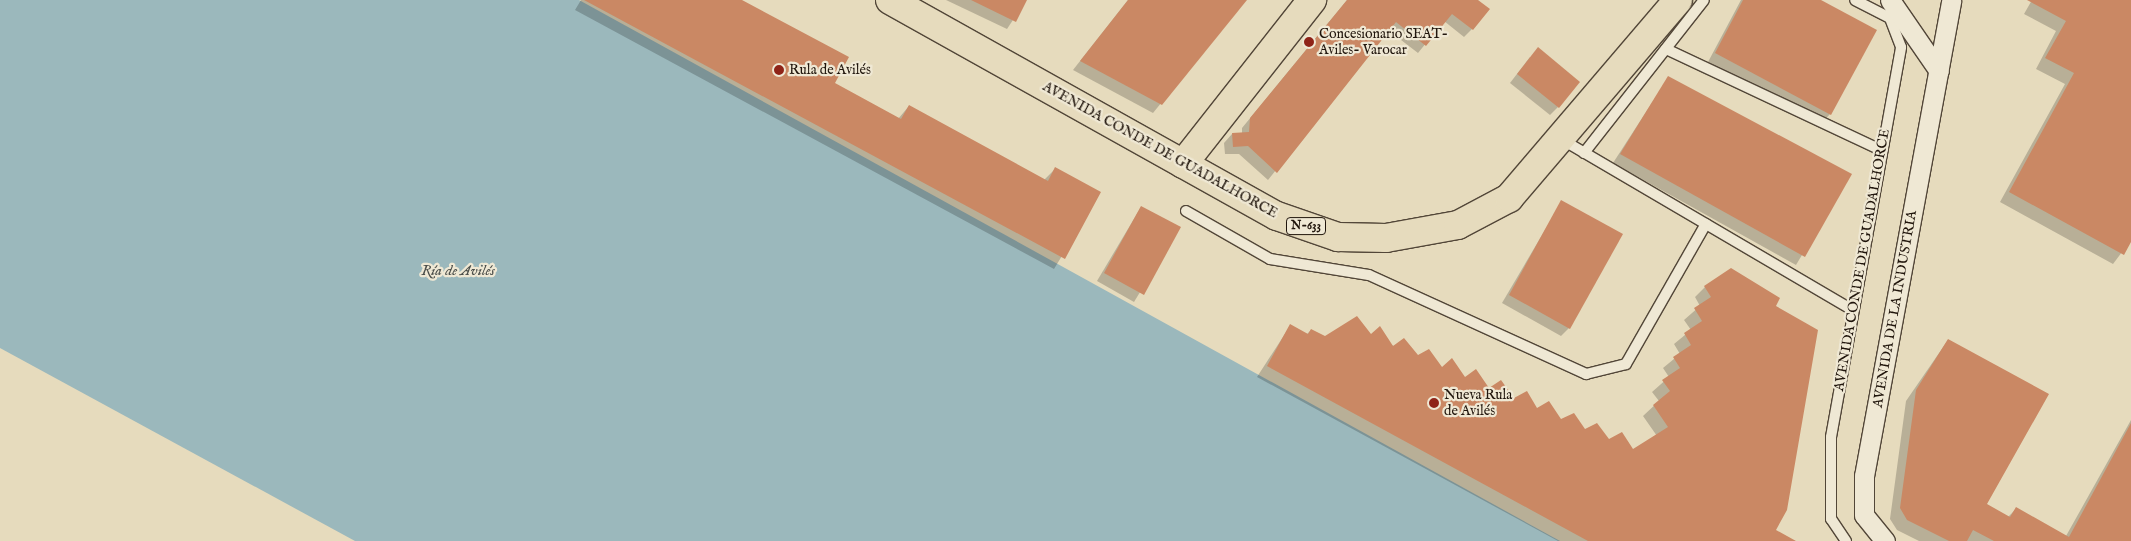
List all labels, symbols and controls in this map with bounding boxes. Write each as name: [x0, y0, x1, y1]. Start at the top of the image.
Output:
place label: Concesionario SEAT- Aviles- Varocar: [1319, 26, 1448, 58]
marker: Concesionario SEAT- Aviles- Varocar: [1303, 36, 1315, 48]
place label: Rula de Avilés: [789, 62, 871, 78]
marker: Rula de Avilés: [773, 64, 785, 76]
street label: AVENIDA CONDE DE GUADALHORCE: [1040, 78, 1280, 222]
street label: AVENIDA CONDE DE GUADALHORCE: [1831, 128, 1893, 392]
street label: AVENIDA DE LA INDUSTRIA: [1869, 209, 1921, 409]
road number: N-633: [1286, 217, 1326, 236]
water label: Ría de Avilés: [421, 262, 495, 280]
place label: Nueva Rula de Avilés: [1444, 387, 1512, 420]
marker: Nueva Rula de Avilés: [1428, 397, 1440, 409]

